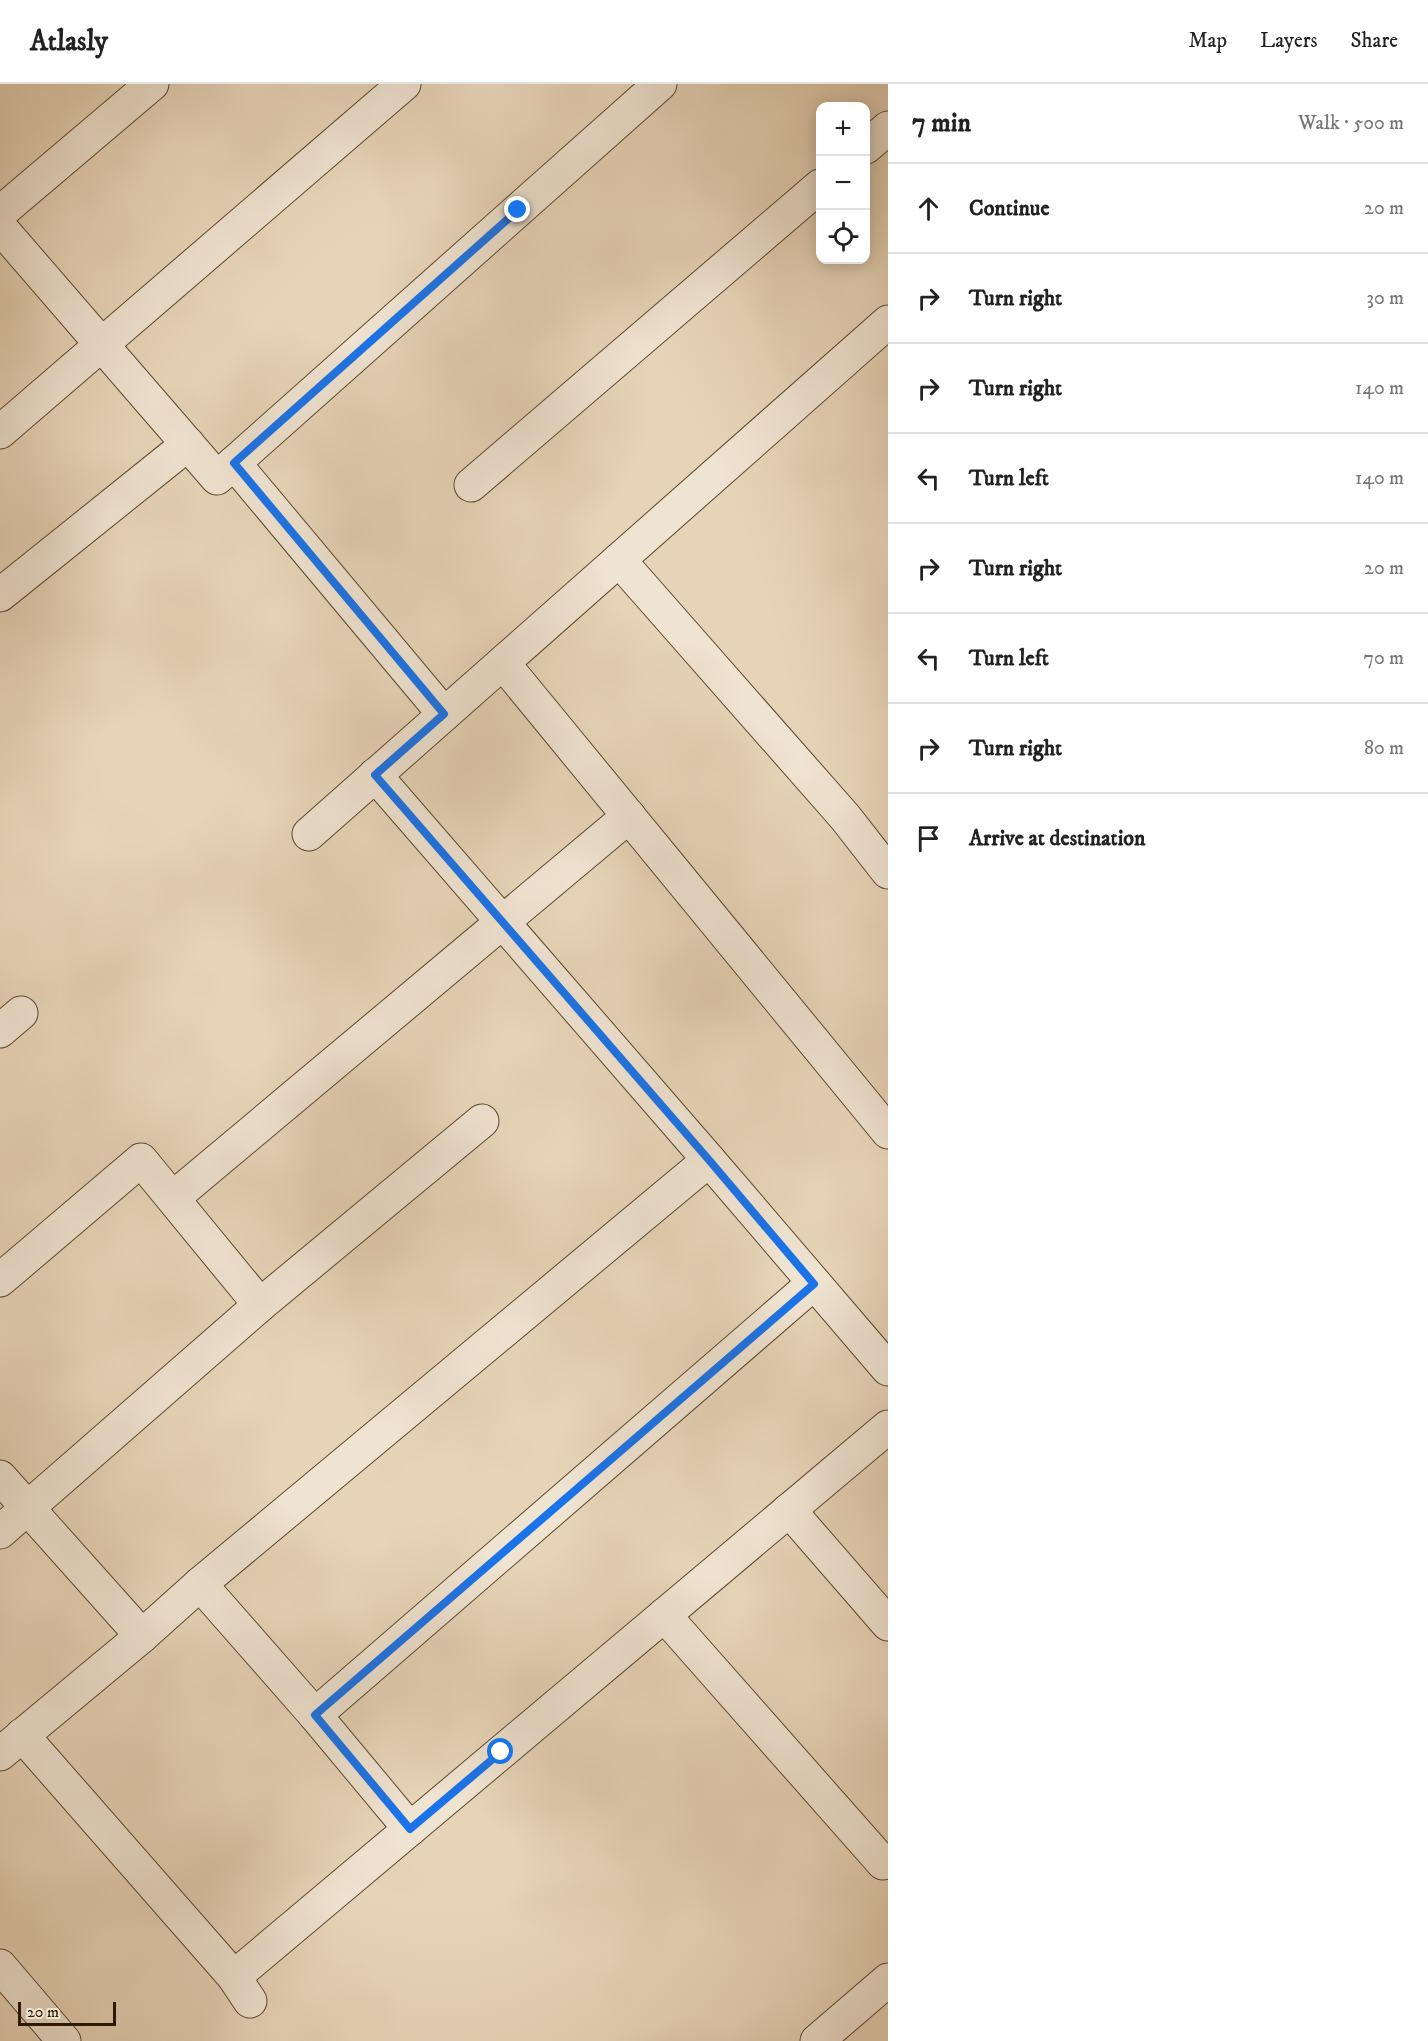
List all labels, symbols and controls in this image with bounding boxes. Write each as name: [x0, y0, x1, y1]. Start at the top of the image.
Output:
text: Atlasly: [30, 24, 108, 59]
text: Map: [1188, 28, 1227, 54]
text: Layers: [1260, 28, 1318, 54]
text: Share: [1351, 28, 1398, 54]
map controls: [816, 102, 870, 264]
button: +: [816, 102, 870, 156]
text: 7 min: [912, 107, 971, 140]
text: Walk · 500 m: [1298, 111, 1404, 136]
button: −: [816, 156, 870, 210]
icon: ahead: [912, 192, 945, 225]
text: Continue: [969, 195, 1050, 222]
route end: [504, 196, 530, 222]
text: 20 m: [1364, 196, 1404, 221]
button: locate: [816, 210, 870, 264]
icon: right: [912, 282, 945, 315]
text: Turn right: [969, 285, 1062, 312]
text: 30 m: [1366, 286, 1404, 311]
icon: right: [912, 372, 945, 405]
text: Turn right: [969, 375, 1062, 402]
text: 140 m: [1355, 376, 1404, 401]
icon: left: [912, 462, 945, 495]
text: Turn left: [969, 465, 1049, 492]
text: 140 m: [1355, 466, 1404, 491]
icon: right: [912, 552, 945, 585]
text: Turn right: [969, 555, 1062, 582]
text: 20 m: [1364, 556, 1404, 581]
icon: left: [912, 642, 945, 675]
text: Turn left: [969, 645, 1049, 672]
text: 70 m: [1363, 646, 1404, 671]
icon: right: [912, 732, 945, 765]
text: Turn right: [969, 735, 1062, 762]
text: 80 m: [1364, 736, 1404, 761]
icon: arrive: [912, 822, 945, 855]
text: Arrive at destination: [969, 825, 1146, 852]
route start: [487, 1738, 513, 1764]
scale bar: [18, 1999, 116, 2026]
text: 20 m: [27, 2002, 59, 2022]

